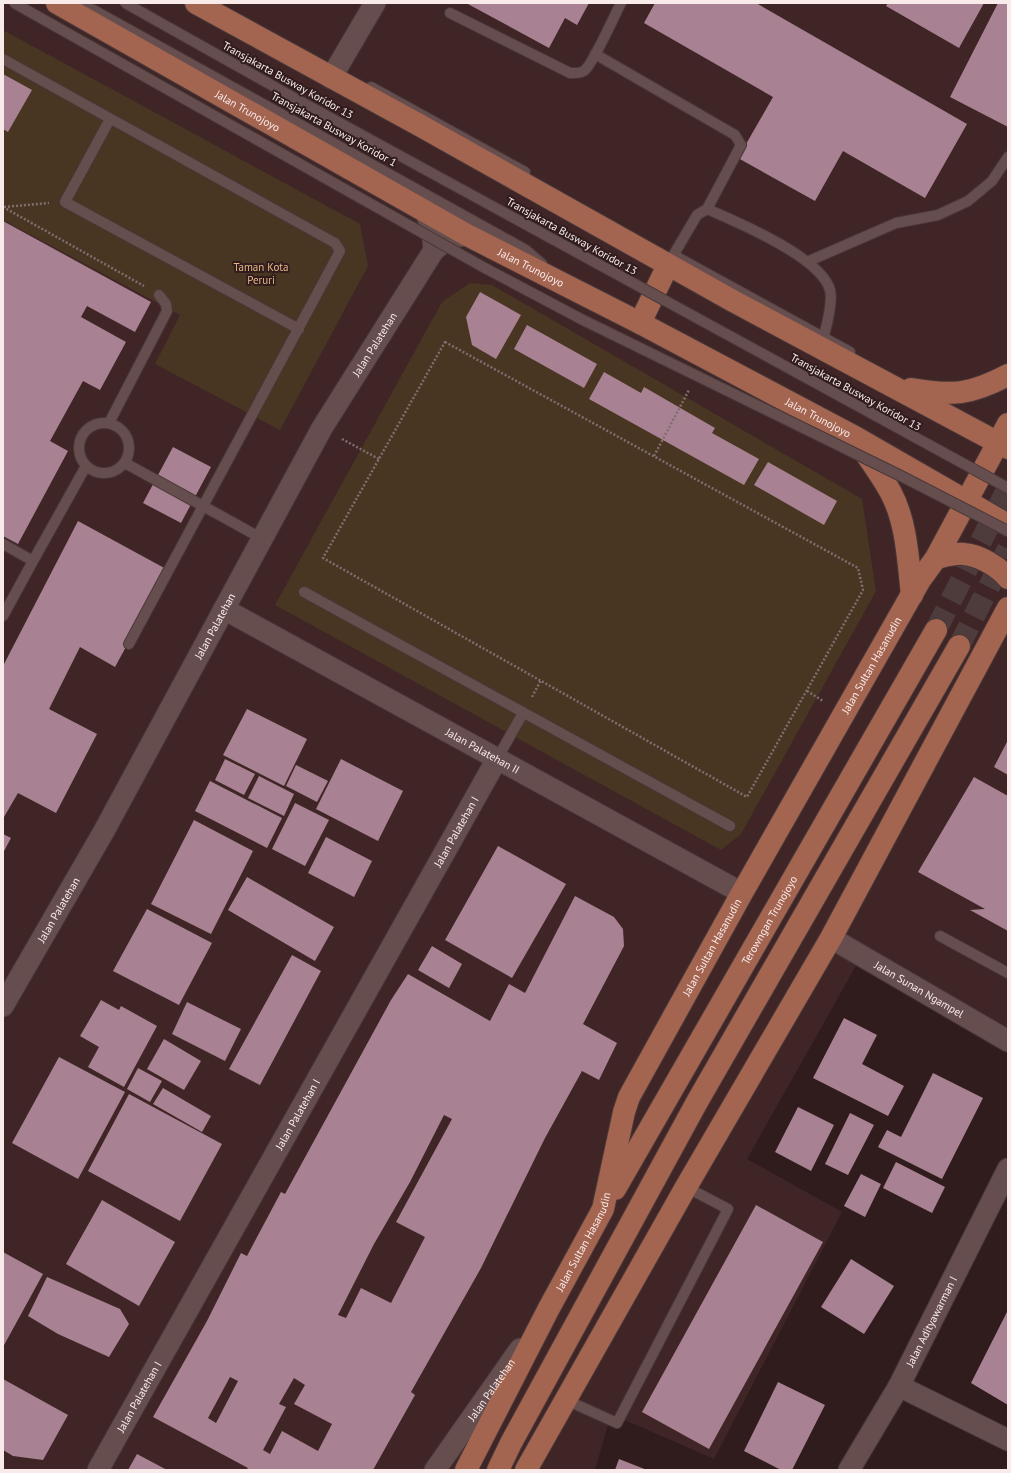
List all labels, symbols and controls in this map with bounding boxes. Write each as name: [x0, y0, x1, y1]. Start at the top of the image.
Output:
street label: Transjakarta Busway Koridor 13: [220, 38, 356, 122]
street label: Jalan Trunojoyo: [212, 86, 283, 135]
street label: Transjakarta Busway Koridor 1: [269, 89, 399, 169]
street label: Transjakarta Busway Koridor 13: [504, 194, 640, 278]
street label: Jalan Trunojoyo: [495, 245, 567, 290]
park label: Taman Kota Peruri: [233, 260, 289, 287]
street label: Jalan Palatehan: [349, 310, 400, 380]
street label: Transjakarta Busway Koridor 13: [788, 350, 924, 434]
street label: Jalan Trunojoyo: [782, 394, 854, 441]
street label: Jalan Palatehan: [191, 591, 238, 662]
street label: Jalan Sultan Hasanudin: [838, 614, 905, 717]
street label: Jalan Palatehan II: [442, 724, 522, 777]
street label: Jalan Palatehan I: [430, 794, 482, 870]
street label: Terowngan Trunojoyo: [738, 873, 800, 967]
street label: Jalan Palatehan: [34, 875, 83, 946]
street label: Jalan Sultan Hasanudin: [679, 896, 745, 999]
street label: Jalan Sunan Ngampel: [871, 957, 967, 1021]
street label: Jalan Palatehan I: [272, 1076, 323, 1153]
street label: Jalan Sultan Hasanudin: [552, 1191, 613, 1294]
street label: Jalan Adityawarman I: [902, 1274, 960, 1370]
street label: Jalan Palatehan: [464, 1356, 518, 1425]
street label: Jalan Palatehan I: [113, 1359, 165, 1436]

